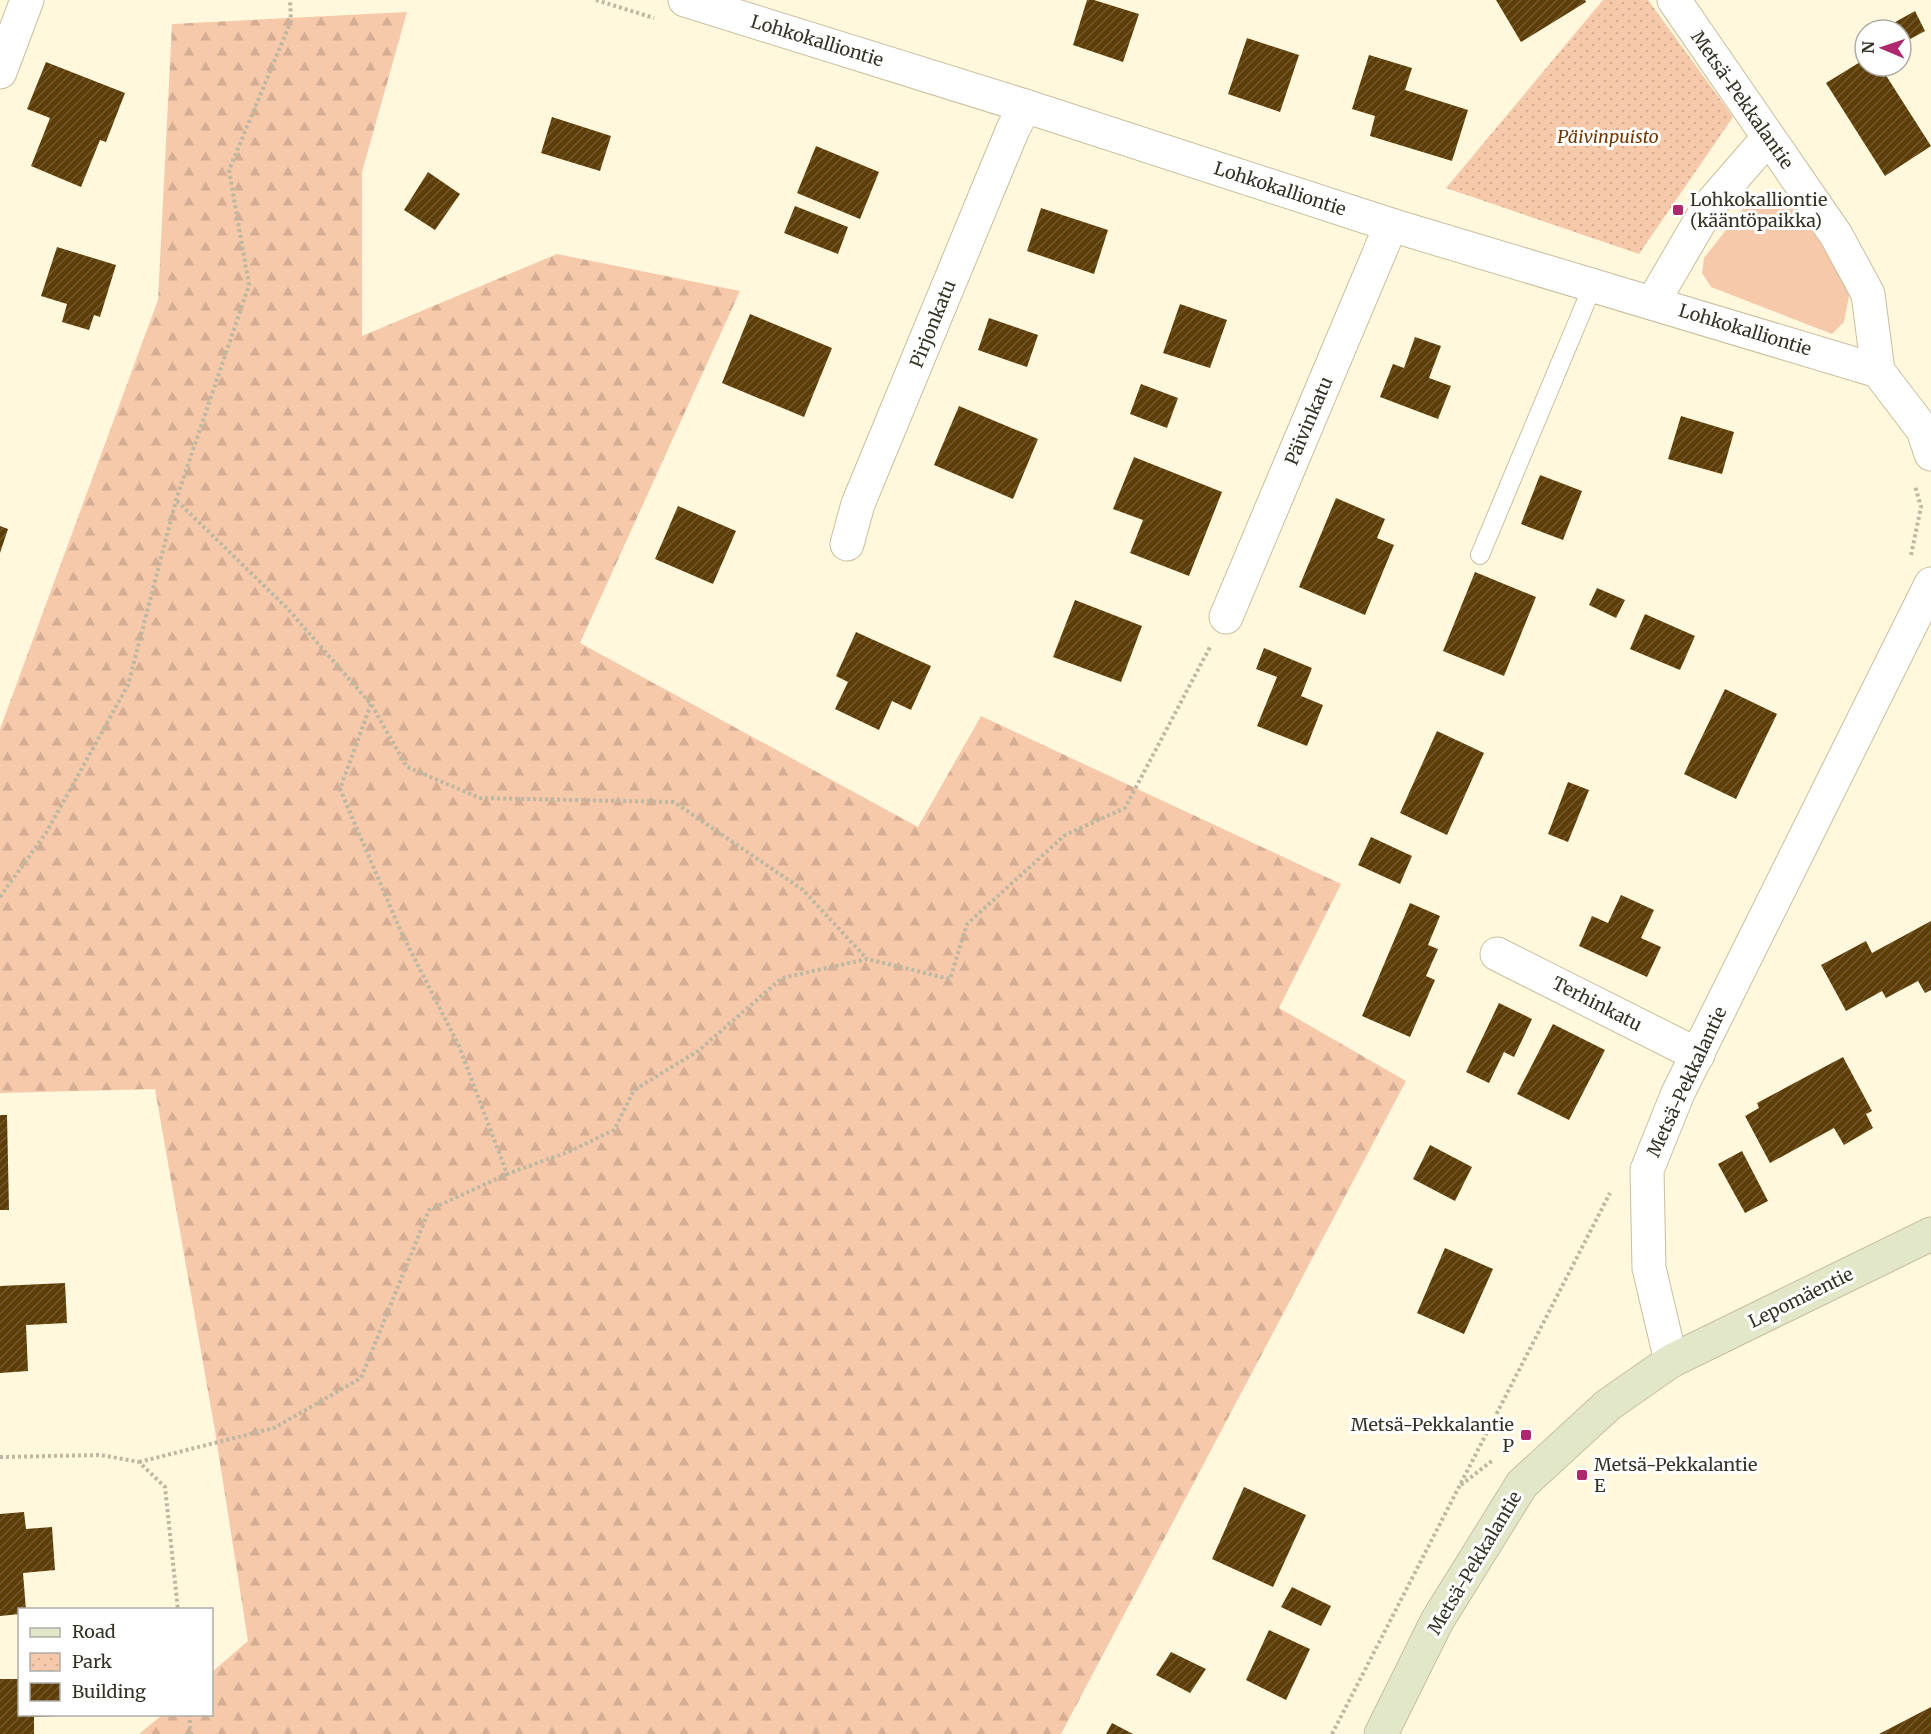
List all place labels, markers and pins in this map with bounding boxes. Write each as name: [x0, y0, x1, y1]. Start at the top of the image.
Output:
place label: Lohkokalliontie (kääntöpaikka): [1690, 188, 1827, 232]
marker: Lohkokalliontie (kääntöpaikka): [1671, 203, 1685, 217]
place label: Metsä-Pekkalantie P: [1351, 1413, 1514, 1457]
marker: Metsä-Pekkalantie P: [1519, 1428, 1533, 1442]
place label: Metsä-Pekkalantie E: [1594, 1453, 1757, 1497]
marker: Metsä-Pekkalantie E: [1575, 1468, 1589, 1482]

